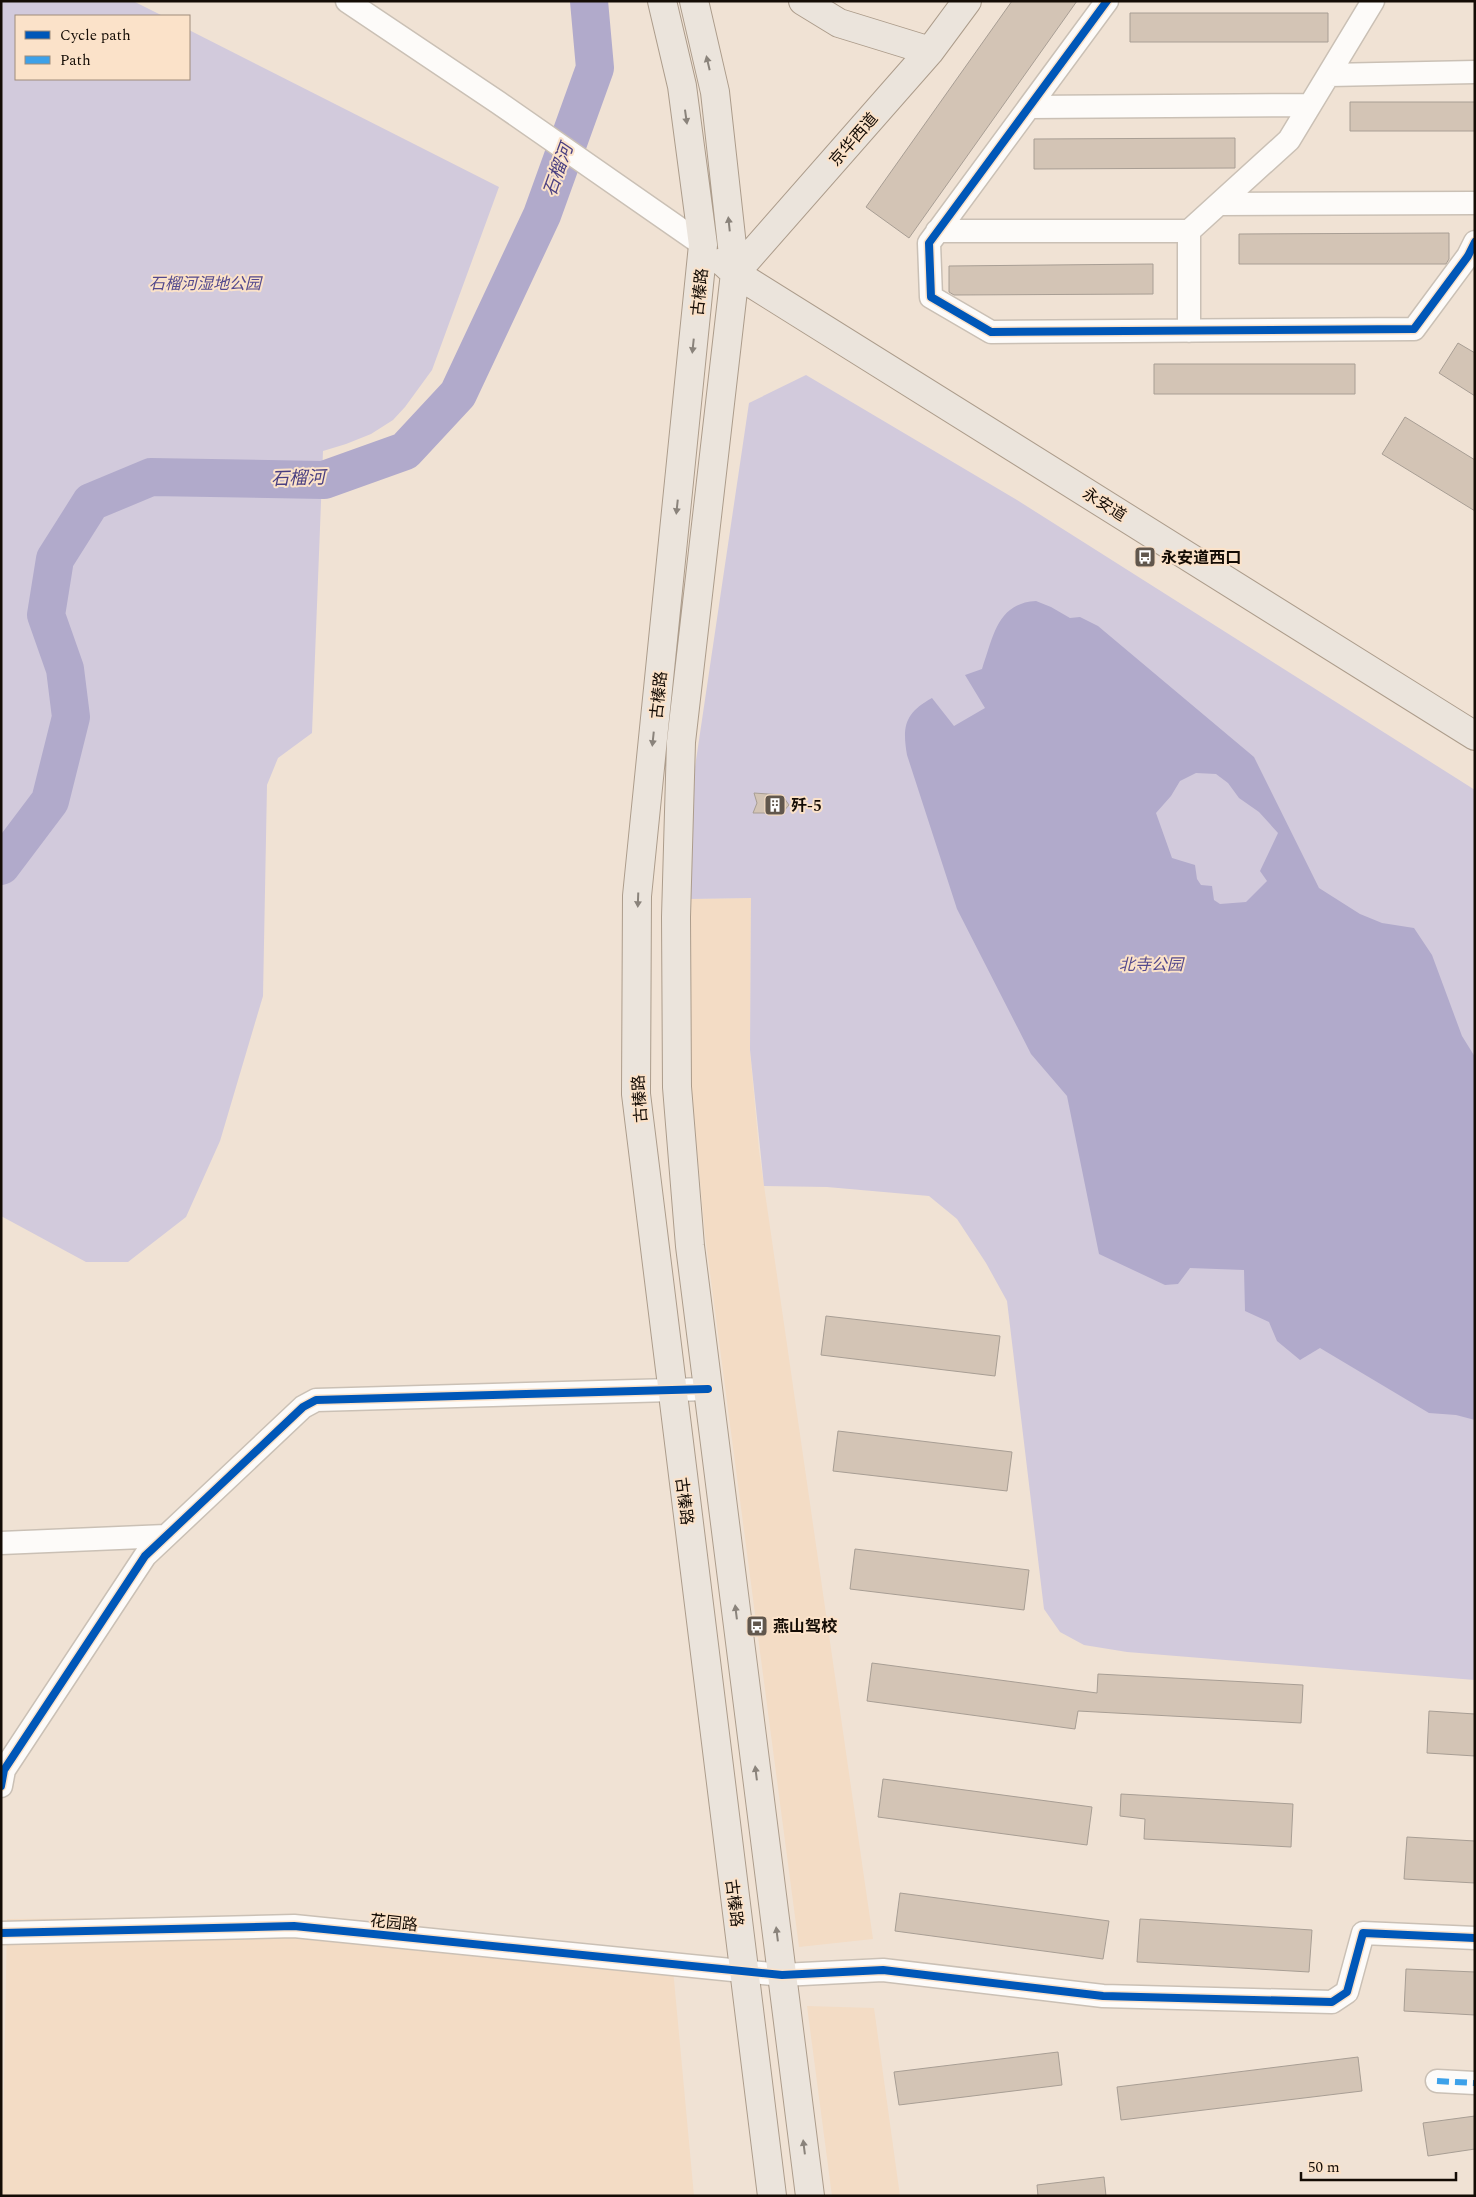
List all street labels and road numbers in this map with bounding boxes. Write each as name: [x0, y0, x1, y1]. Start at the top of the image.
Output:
street label: 京华西道: [824, 108, 884, 172]
street label: 古榛路: [686, 267, 714, 317]
street label: 永安道: [1078, 482, 1131, 528]
street label: 古榛路: [645, 670, 673, 720]
street label: 古榛路: [626, 1074, 654, 1124]
street label: 古榛路: [669, 1476, 699, 1526]
street label: 古榛路: [719, 1878, 749, 1928]
street label: 花园路: [369, 1909, 419, 1937]

